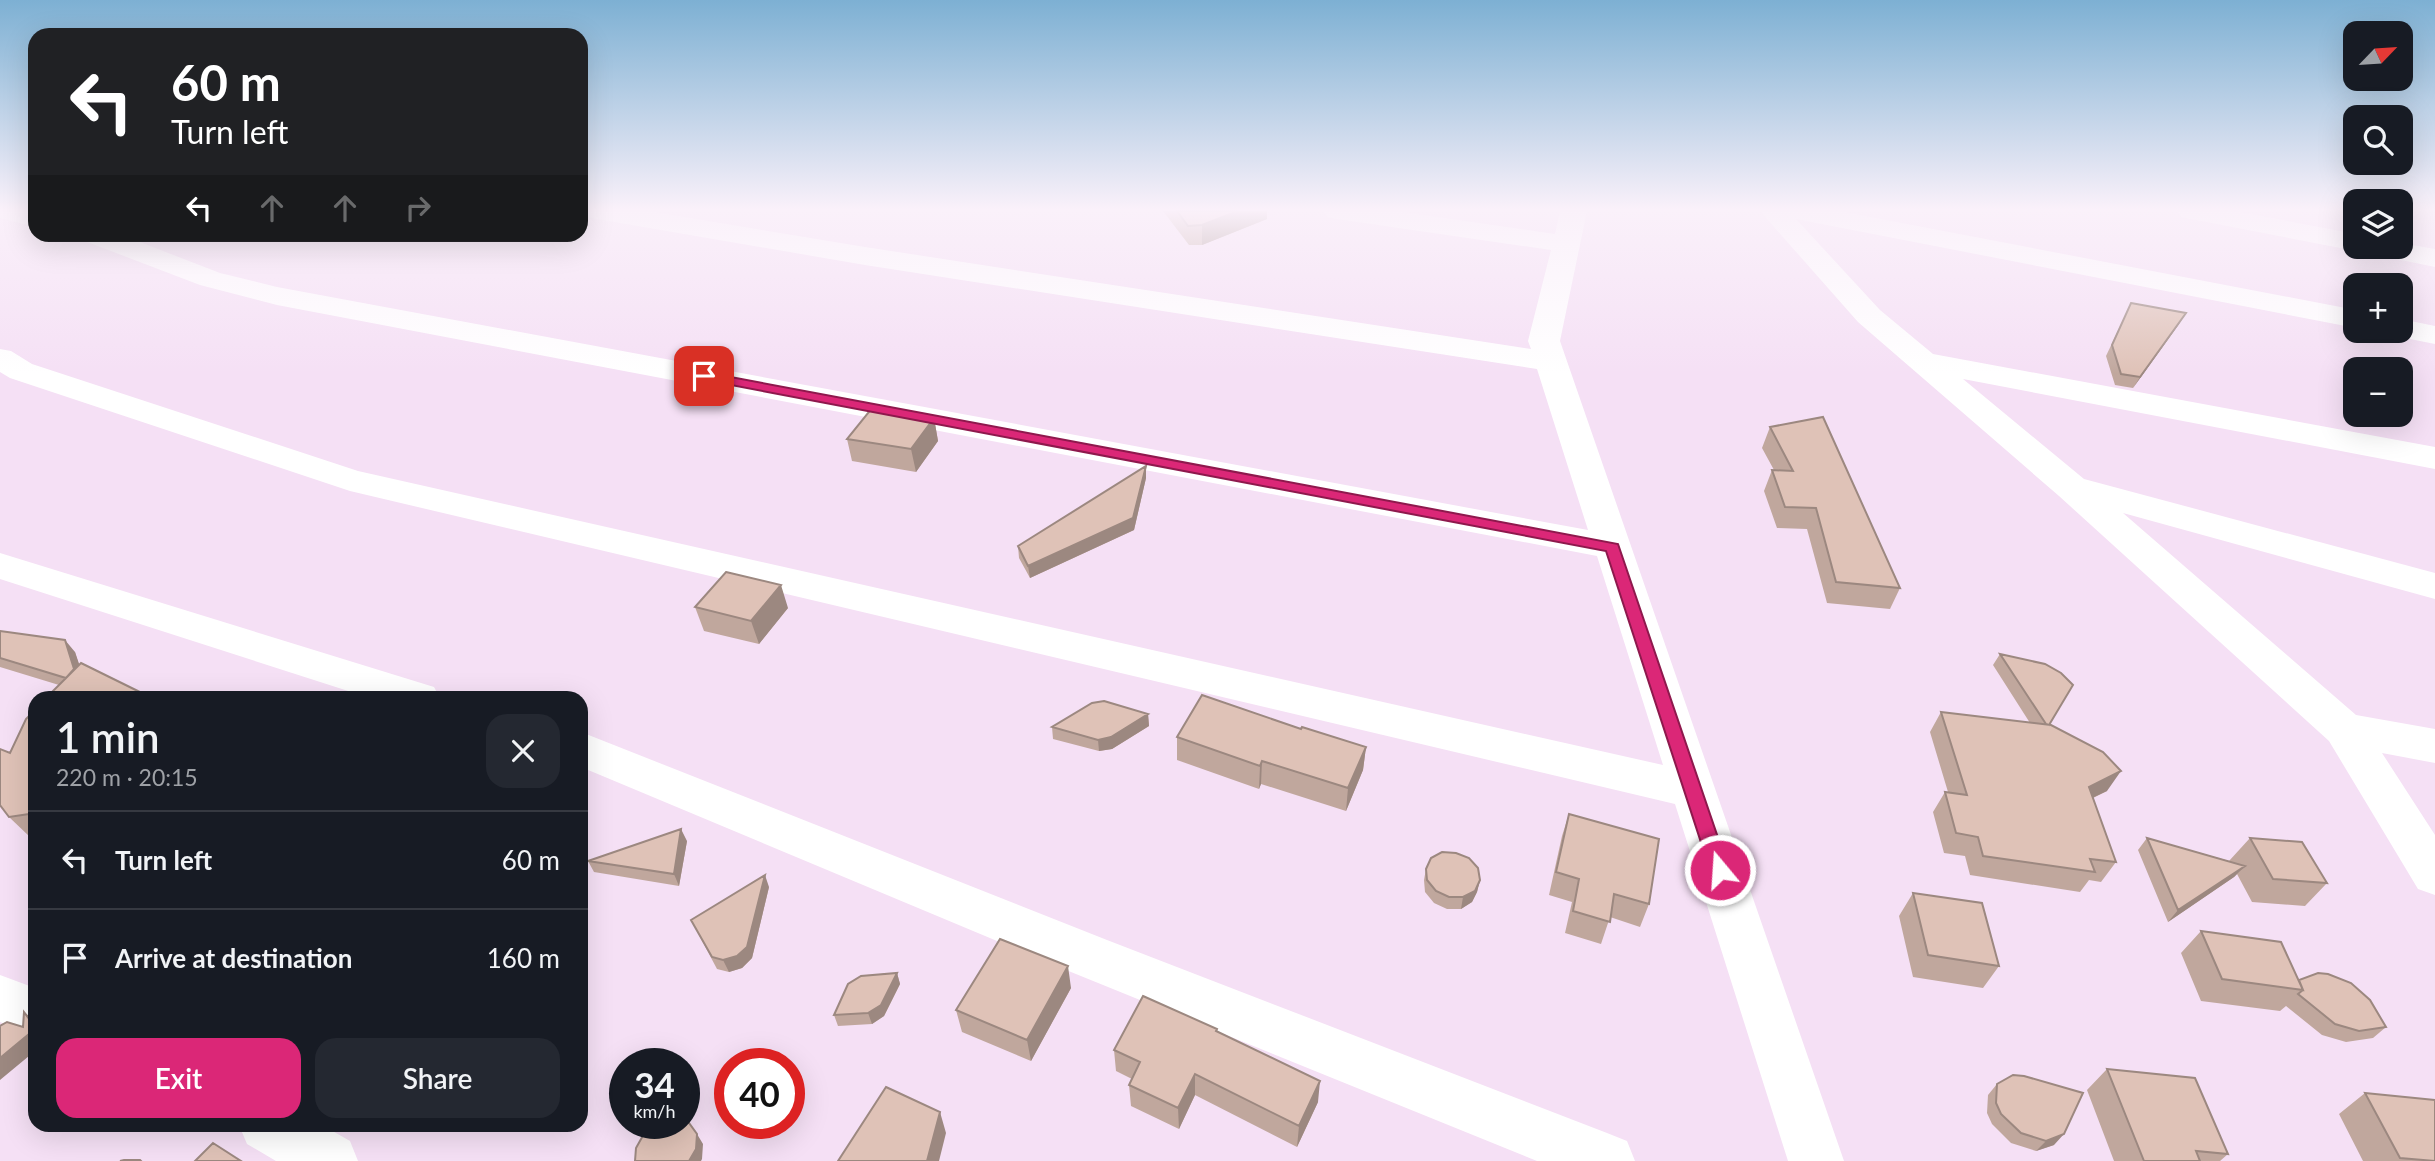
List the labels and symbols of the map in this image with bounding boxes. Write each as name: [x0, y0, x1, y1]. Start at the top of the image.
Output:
north arrow: [2343, 21, 2413, 91]
pin: [674, 346, 734, 406]
position arrow: [1683, 833, 1757, 907]
speed limit sign: 40: [714, 1048, 805, 1139]

